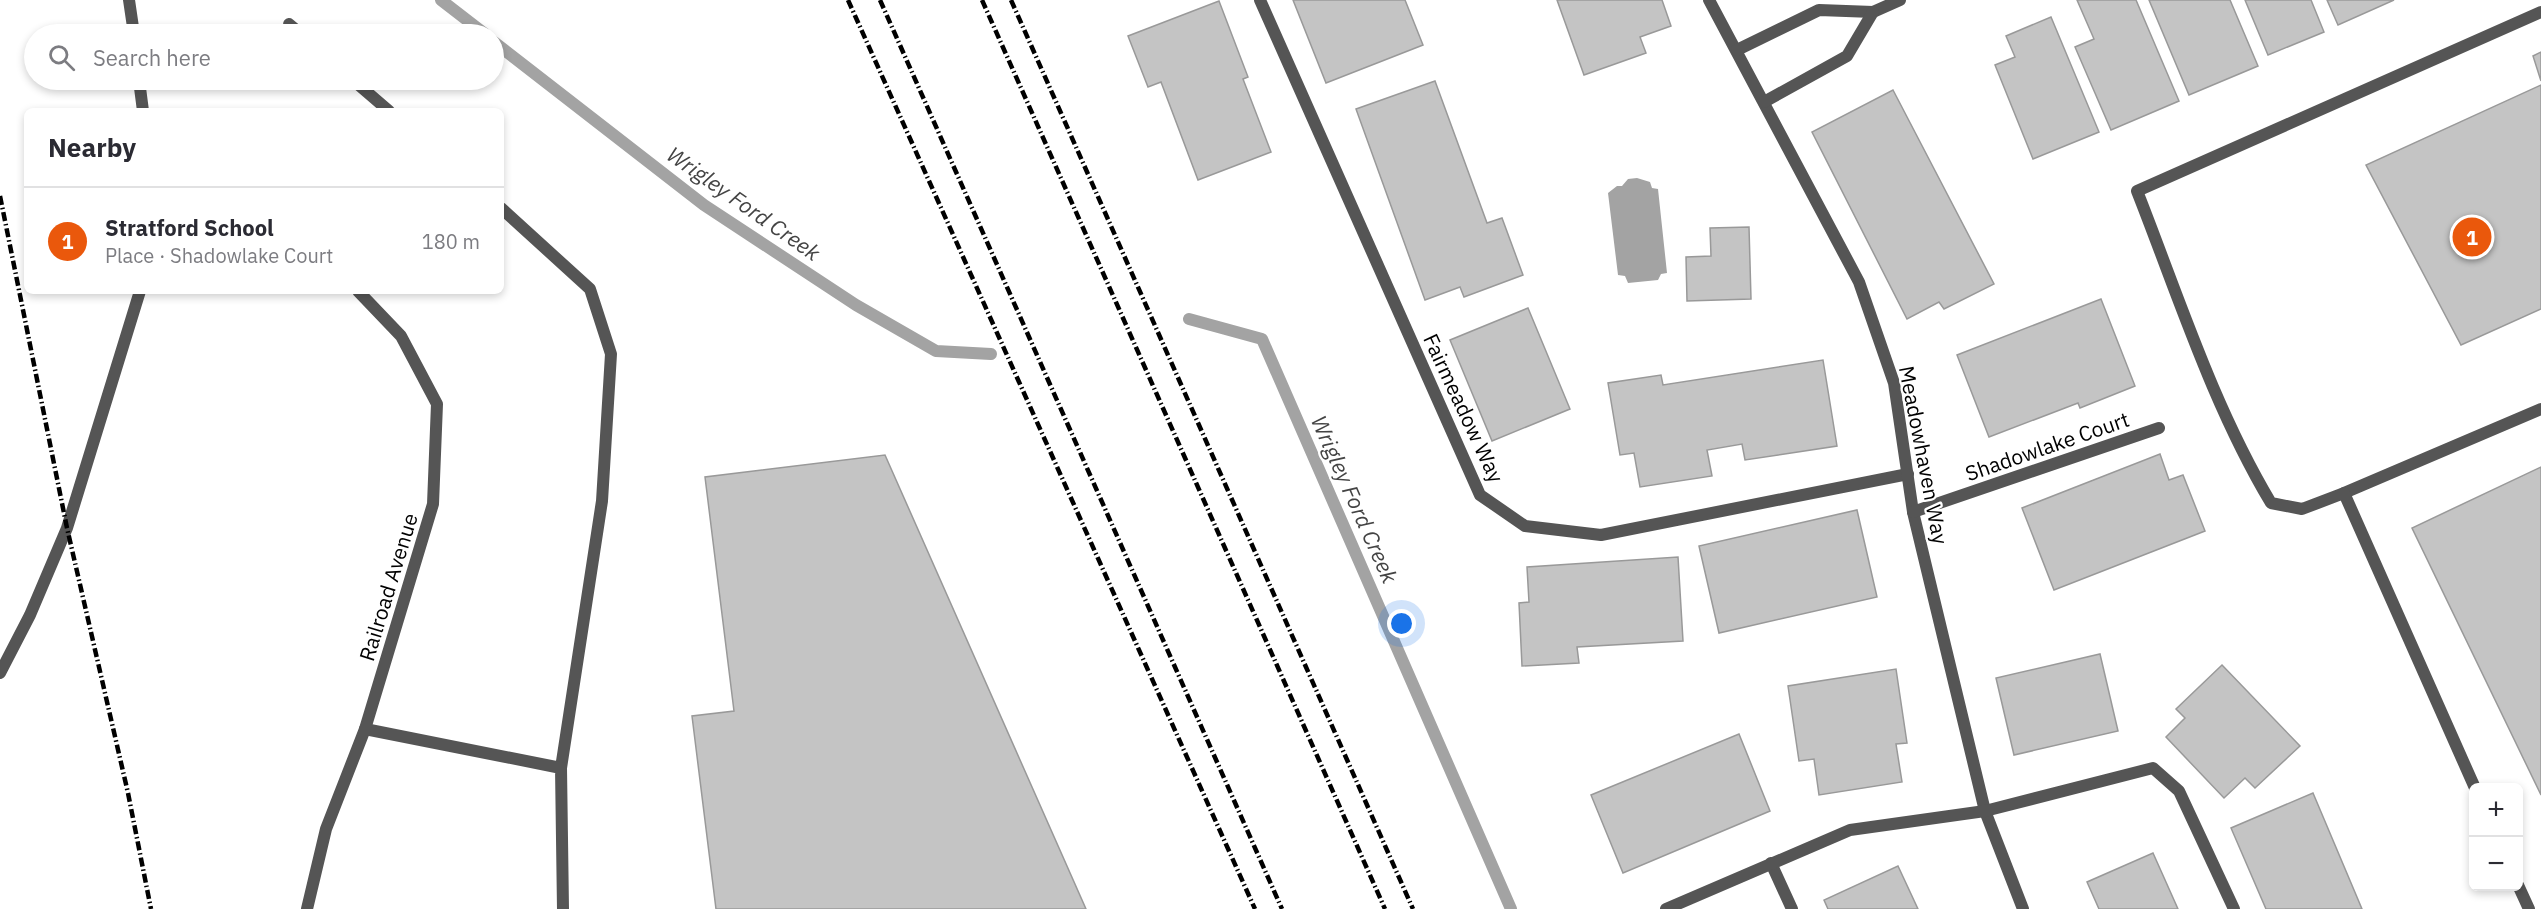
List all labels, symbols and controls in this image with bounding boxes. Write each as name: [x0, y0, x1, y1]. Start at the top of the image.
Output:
search box: [24, 24, 504, 90]
icon: search: [45, 41, 78, 74]
text: Search here: [93, 43, 211, 72]
text: Nearby: [48, 130, 136, 164]
water label: Wrigley Ford Creek: [662, 139, 827, 267]
text: Stratford School: [105, 213, 274, 242]
pin: 1: [2452, 214, 2492, 260]
text: 1: [62, 228, 74, 255]
text: 180 m: [422, 228, 480, 255]
text: Place · Shadowlake Court: [105, 242, 333, 269]
street label: Fairmeadow Way: [1417, 329, 1511, 487]
street label: Meadowhaven Way: [1893, 363, 1955, 547]
street label: Shadowlake Court: [1961, 405, 2133, 487]
water label: Wrigley Ford Creek: [1305, 411, 1405, 588]
street label: Railroad Avenue: [352, 510, 424, 664]
your location: [1387, 609, 1416, 638]
map controls: [2469, 783, 2523, 891]
button: +: [2469, 783, 2523, 837]
button: −: [2469, 837, 2523, 891]

